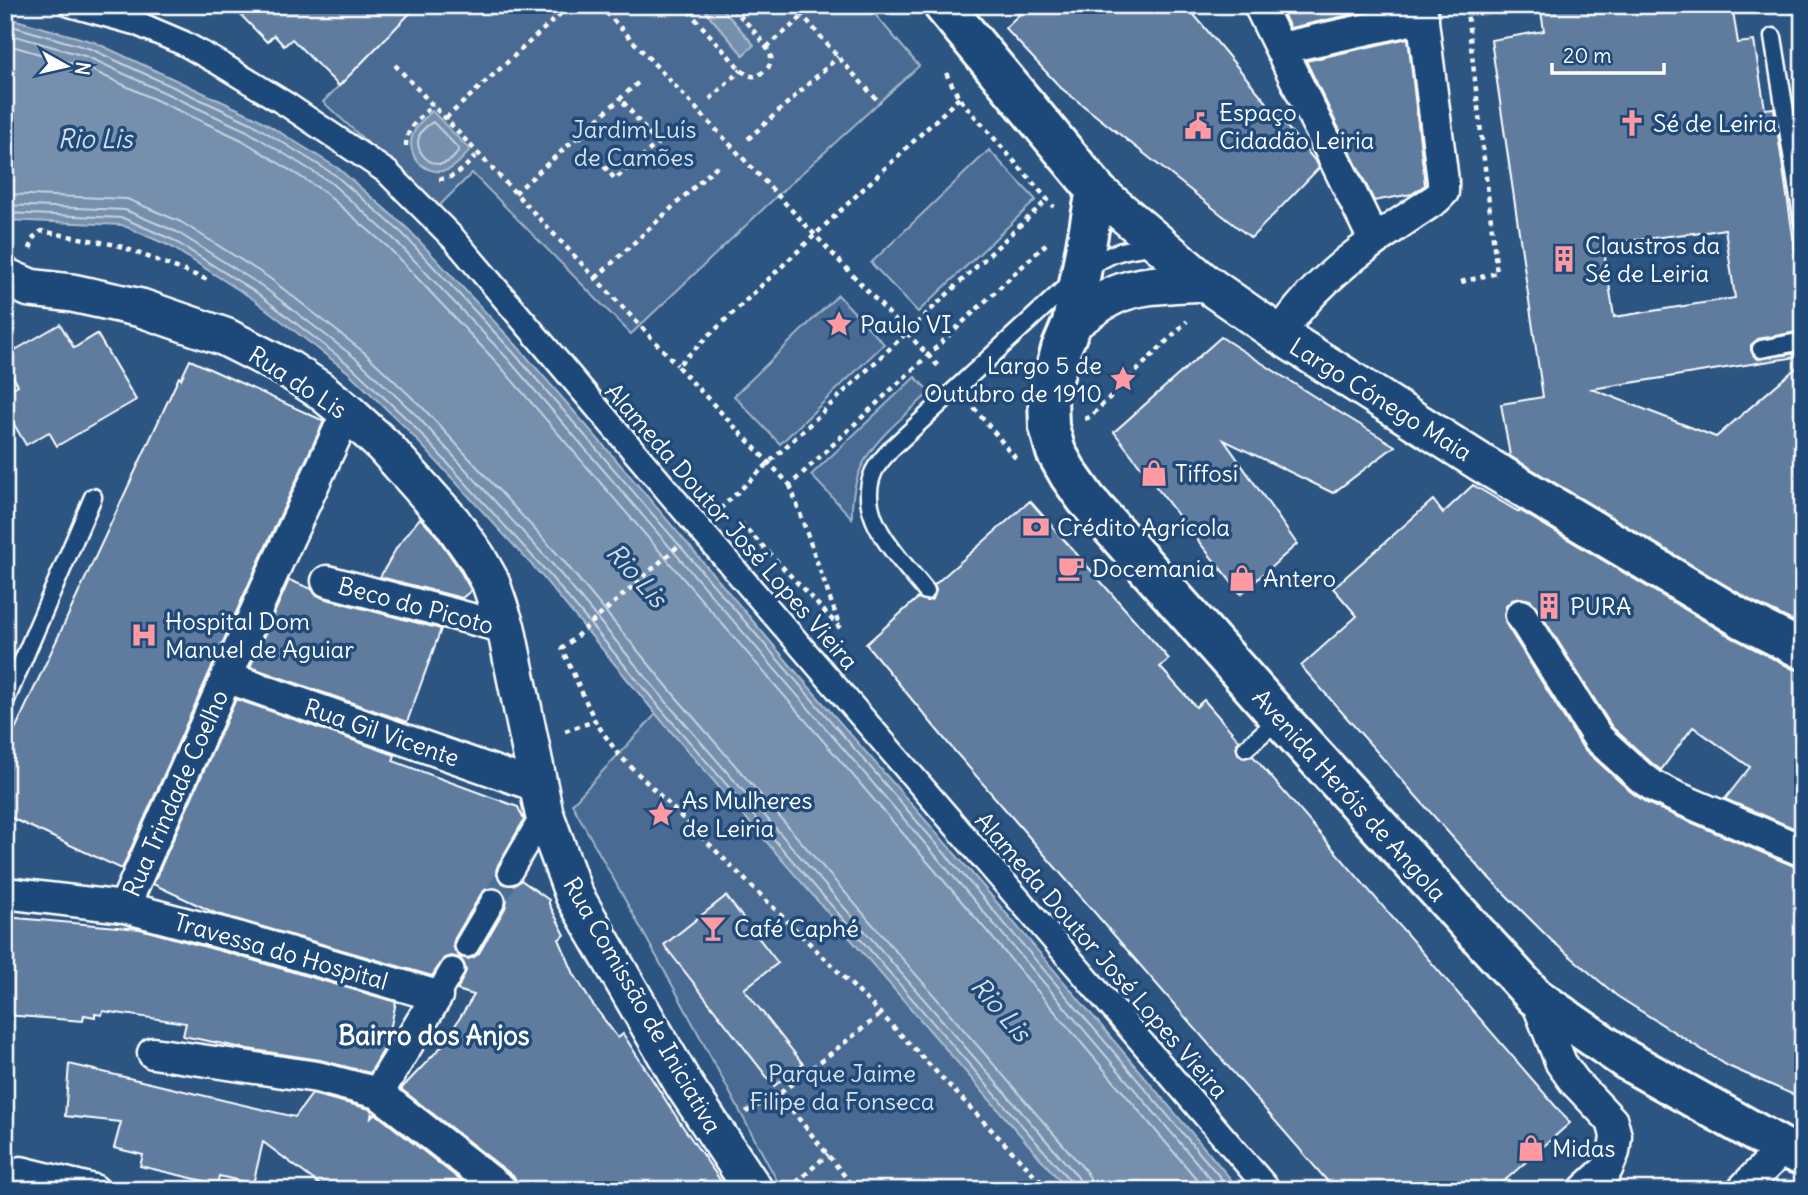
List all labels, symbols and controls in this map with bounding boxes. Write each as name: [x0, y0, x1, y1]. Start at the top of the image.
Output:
north arrow: [32, 32, 102, 102]
scale bar: [1552, 32, 1664, 76]
text: 20 m: [1563, 42, 1612, 69]
text: N: [70, 60, 96, 77]
place label: Espaço Cidadão Leiria: [1219, 97, 1374, 155]
church icon: Sé de Leiria: [1617, 108, 1647, 138]
place label: Sé de Leiria: [1653, 108, 1777, 138]
public building icon: Espaço Cidadão Leiria: [1183, 111, 1213, 141]
park label: Jardim Luís de Camões: [572, 114, 696, 172]
water label: Rio Lis: [58, 122, 135, 155]
place label: Claustros da Sé de Leiria: [1585, 230, 1720, 288]
building icon: Claustros da Sé de Leiria: [1549, 244, 1579, 274]
place icon: Paulo VI: [824, 309, 854, 339]
place label: Paulo VI: [860, 309, 952, 339]
street label: Largo Cónego Maia: [1284, 331, 1478, 467]
street label: Rua do Lis: [243, 339, 353, 425]
place label: Largo 5 de Outubro de 1910: [924, 350, 1102, 408]
place icon: Largo 5 de Outubro de 1910: [1108, 364, 1138, 394]
street label: Alameda Doutor José Lopes Vieira: [599, 376, 865, 676]
shop icon: Tiffosi: [1139, 458, 1169, 488]
place label: Tiffosi: [1175, 458, 1238, 488]
bank icon: Crédito Agrícola: [1021, 512, 1051, 542]
place label: Crédito Agrícola: [1057, 512, 1230, 542]
water label: Rio Lis: [600, 536, 676, 616]
cafe icon: Docemania: [1056, 553, 1086, 583]
place label: Docemania: [1092, 553, 1215, 583]
shop icon: Antero: [1227, 563, 1257, 593]
place label: Antero: [1263, 563, 1336, 593]
street label: Beco do Picoto: [335, 570, 497, 640]
building icon: PURA: [1534, 591, 1564, 621]
place label: PURA: [1570, 591, 1632, 621]
place label: Hospital Dom Manuel de Aguiar: [165, 606, 354, 664]
hospital icon: Hospital Dom Manuel de Aguiar: [129, 620, 159, 650]
street label: Avenida Heróis de Angola: [1247, 683, 1453, 907]
street label: Rua Trindade Coelho: [116, 685, 234, 901]
street label: Rua Gil Vicente: [301, 691, 463, 773]
place label: As Mulheres de Leiria: [682, 785, 812, 843]
place icon: As Mulheres de Leiria: [646, 799, 676, 829]
street label: Alameda Doutor José Lopes Vieira: [969, 805, 1235, 1105]
street label: Rua Comissão de Iniciativa: [557, 872, 729, 1138]
street label: Travessa do Hospital: [171, 906, 391, 996]
bar icon: Café Caphé: [698, 913, 728, 943]
place label: Café Caphé: [734, 913, 859, 943]
water label: Rio Lis: [964, 970, 1039, 1050]
district label: Bairro dos Anjos: [338, 1019, 530, 1052]
park label: Parque Jaime Filipe da Fonseca: [749, 1058, 935, 1116]
shop icon: Midas: [1516, 1133, 1546, 1163]
place label: Midas: [1552, 1133, 1615, 1163]

